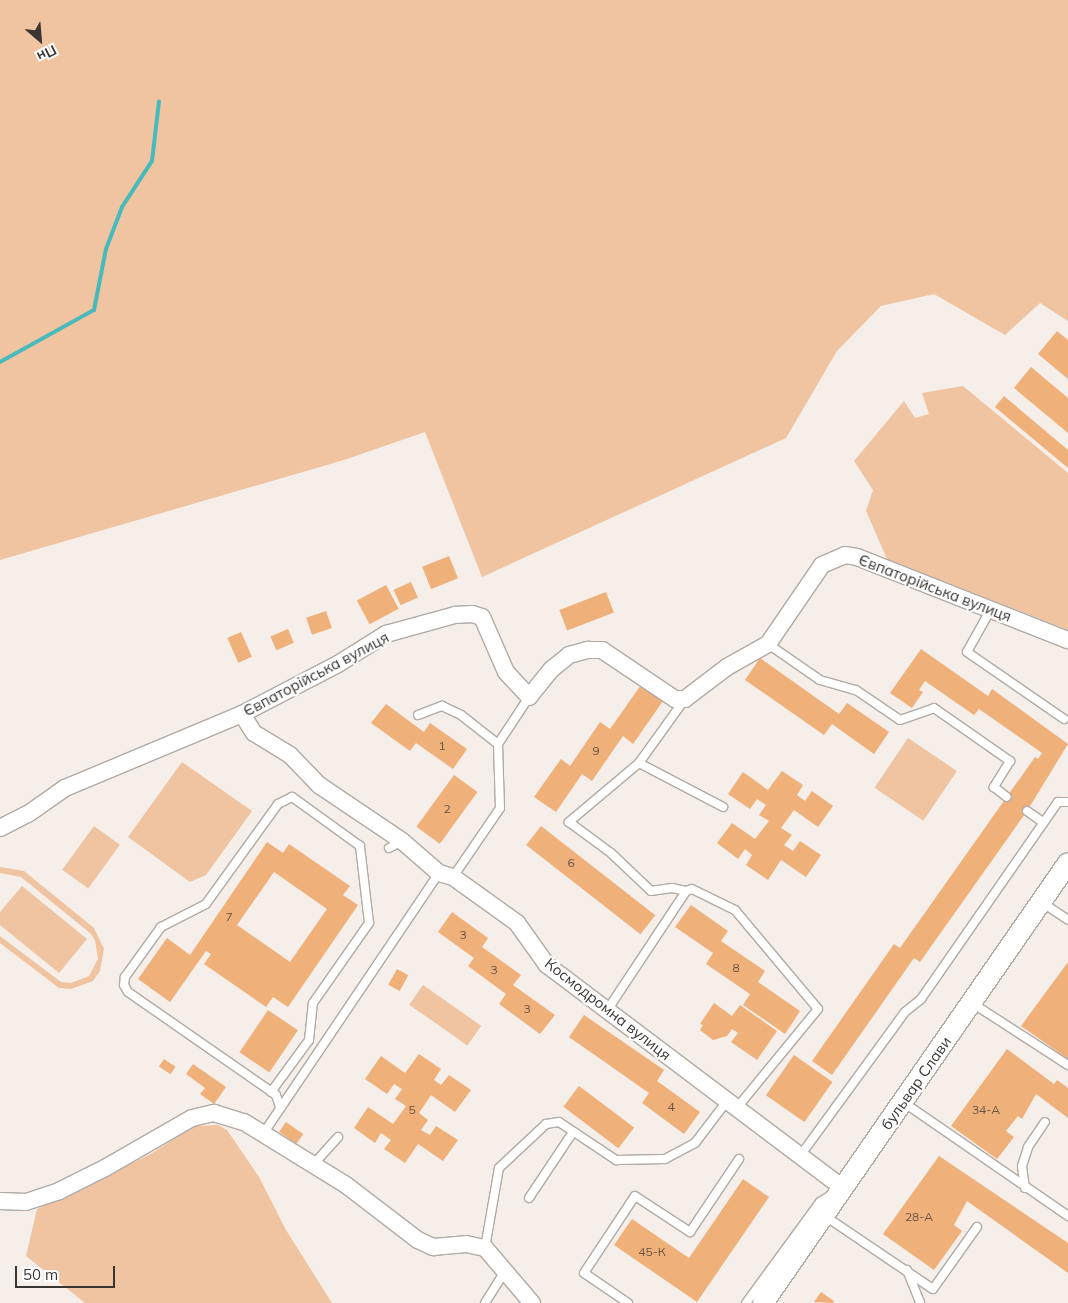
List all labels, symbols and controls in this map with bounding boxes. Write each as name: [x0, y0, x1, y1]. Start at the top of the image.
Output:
north arrow: [15, 15, 65, 65]
text: Пн: [34, 41, 60, 66]
street label: Євпаторійська вулиця: [856, 551, 1014, 625]
street label: Євпаторійська вулиця: [240, 628, 392, 720]
house number: 1: [438, 739, 446, 753]
house number: 9: [592, 744, 600, 758]
house number: 2: [443, 802, 451, 816]
house number: 6: [567, 856, 575, 870]
house number: 7: [225, 910, 233, 924]
house number: 3: [459, 928, 467, 942]
street label: Космодромна вулиця: [541, 954, 675, 1064]
house number: 8: [732, 961, 740, 975]
house number: 3: [490, 963, 498, 977]
house number: 3: [523, 1002, 531, 1016]
street label: бульвар Слави: [877, 1033, 955, 1133]
house number: 4: [667, 1100, 675, 1114]
house number: 5: [408, 1103, 416, 1117]
house number: 34-А: [972, 1103, 1000, 1117]
house number: 28-А: [905, 1210, 933, 1224]
house number: 45-К: [638, 1245, 666, 1259]
scale bar: [18, 1256, 118, 1288]
text: 50 m: [23, 1265, 58, 1284]

